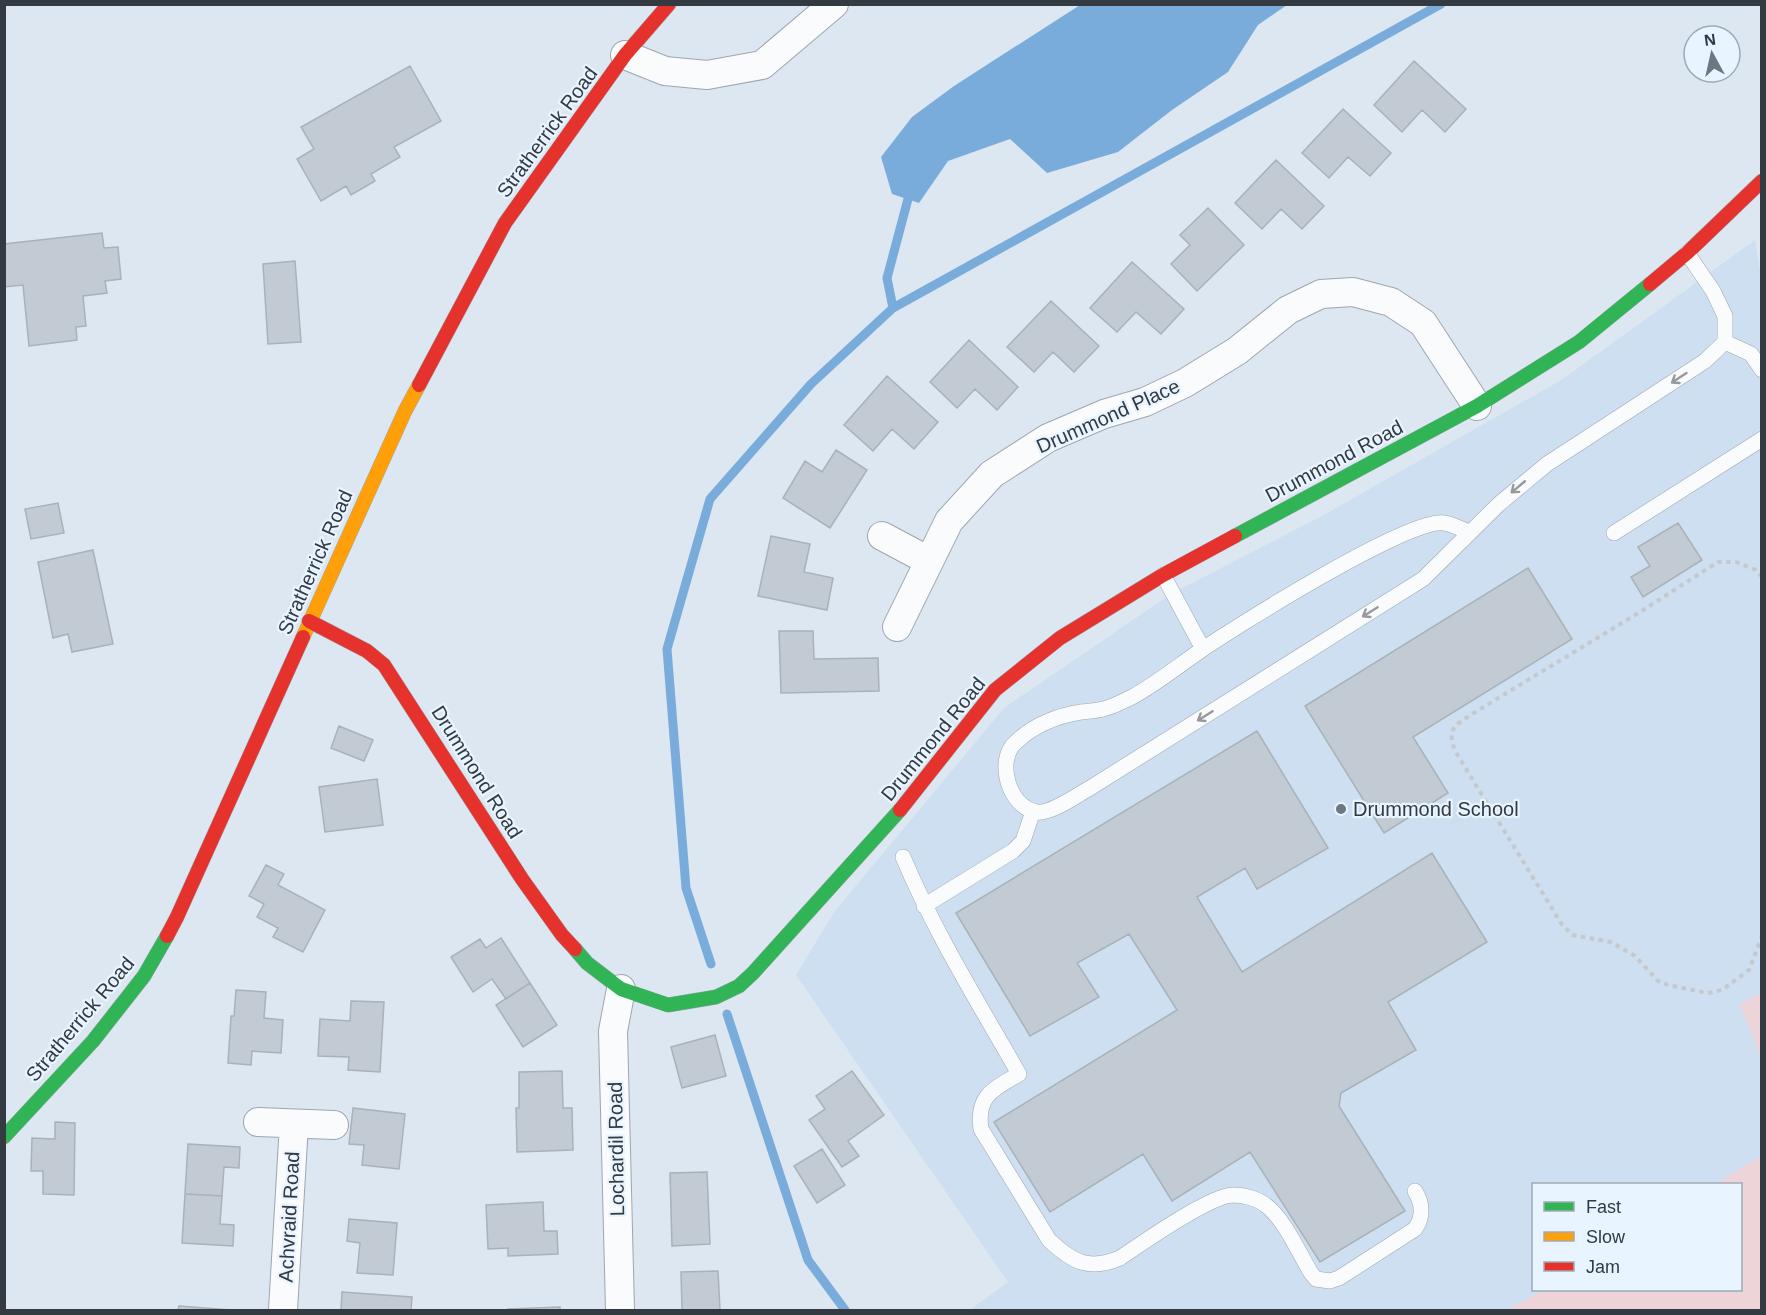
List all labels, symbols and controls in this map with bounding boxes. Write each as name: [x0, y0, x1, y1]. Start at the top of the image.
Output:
north arrow: [1682, 24, 1742, 84]
text: N: [1703, 30, 1717, 49]
street label: Stratherrick Road: [492, 63, 602, 201]
one-way arrow: [1672, 372, 1688, 384]
street label: Drummond Place: [1033, 375, 1183, 457]
street label: Drummond Road: [1262, 416, 1406, 506]
one-way arrow: [1510, 481, 1526, 494]
street label: Stratherrick Road: [273, 486, 357, 638]
one-way arrow: [1362, 607, 1379, 619]
street label: Drummond Road: [877, 673, 989, 805]
street label: Drummond Road: [427, 702, 527, 842]
one-way arrow: [1196, 709, 1213, 722]
place label: Drummond School: [1353, 798, 1519, 820]
marker: Drummond School: [1334, 802, 1348, 816]
street label: Stratherrick Road: [22, 952, 138, 1086]
street label: Lochardil Road: [604, 1082, 628, 1216]
street label: Achvraid Road: [275, 1151, 303, 1283]
legend: [1532, 1183, 1742, 1291]
text: Fast: [1586, 1197, 1621, 1217]
text: Slow: [1586, 1227, 1626, 1247]
text: Jam: [1586, 1257, 1620, 1277]

